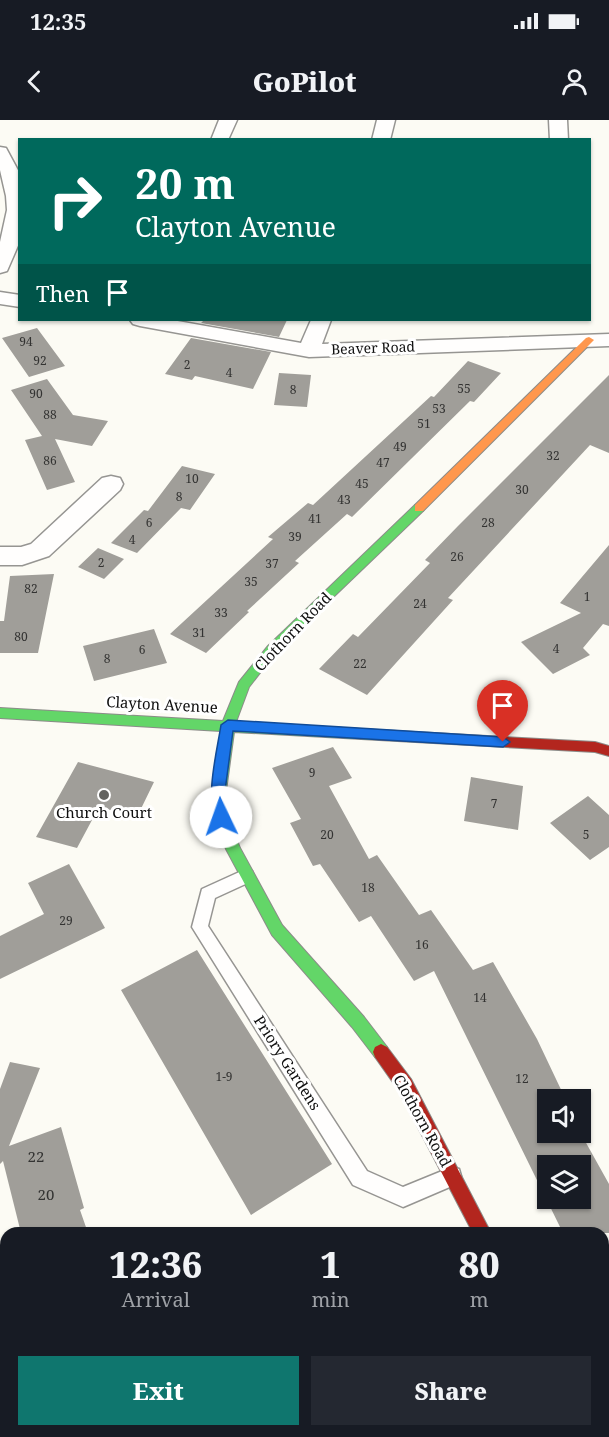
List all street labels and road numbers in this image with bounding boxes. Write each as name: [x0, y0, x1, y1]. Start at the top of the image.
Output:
street label: Beaver Road: [331, 337, 416, 358]
street label: Clothorn Road: [249, 587, 335, 675]
street label: Clayton Avenue: [106, 691, 218, 717]
street label: Priory Gardens: [250, 1011, 326, 1114]
street label: Clothorn Road: [389, 1071, 457, 1170]

